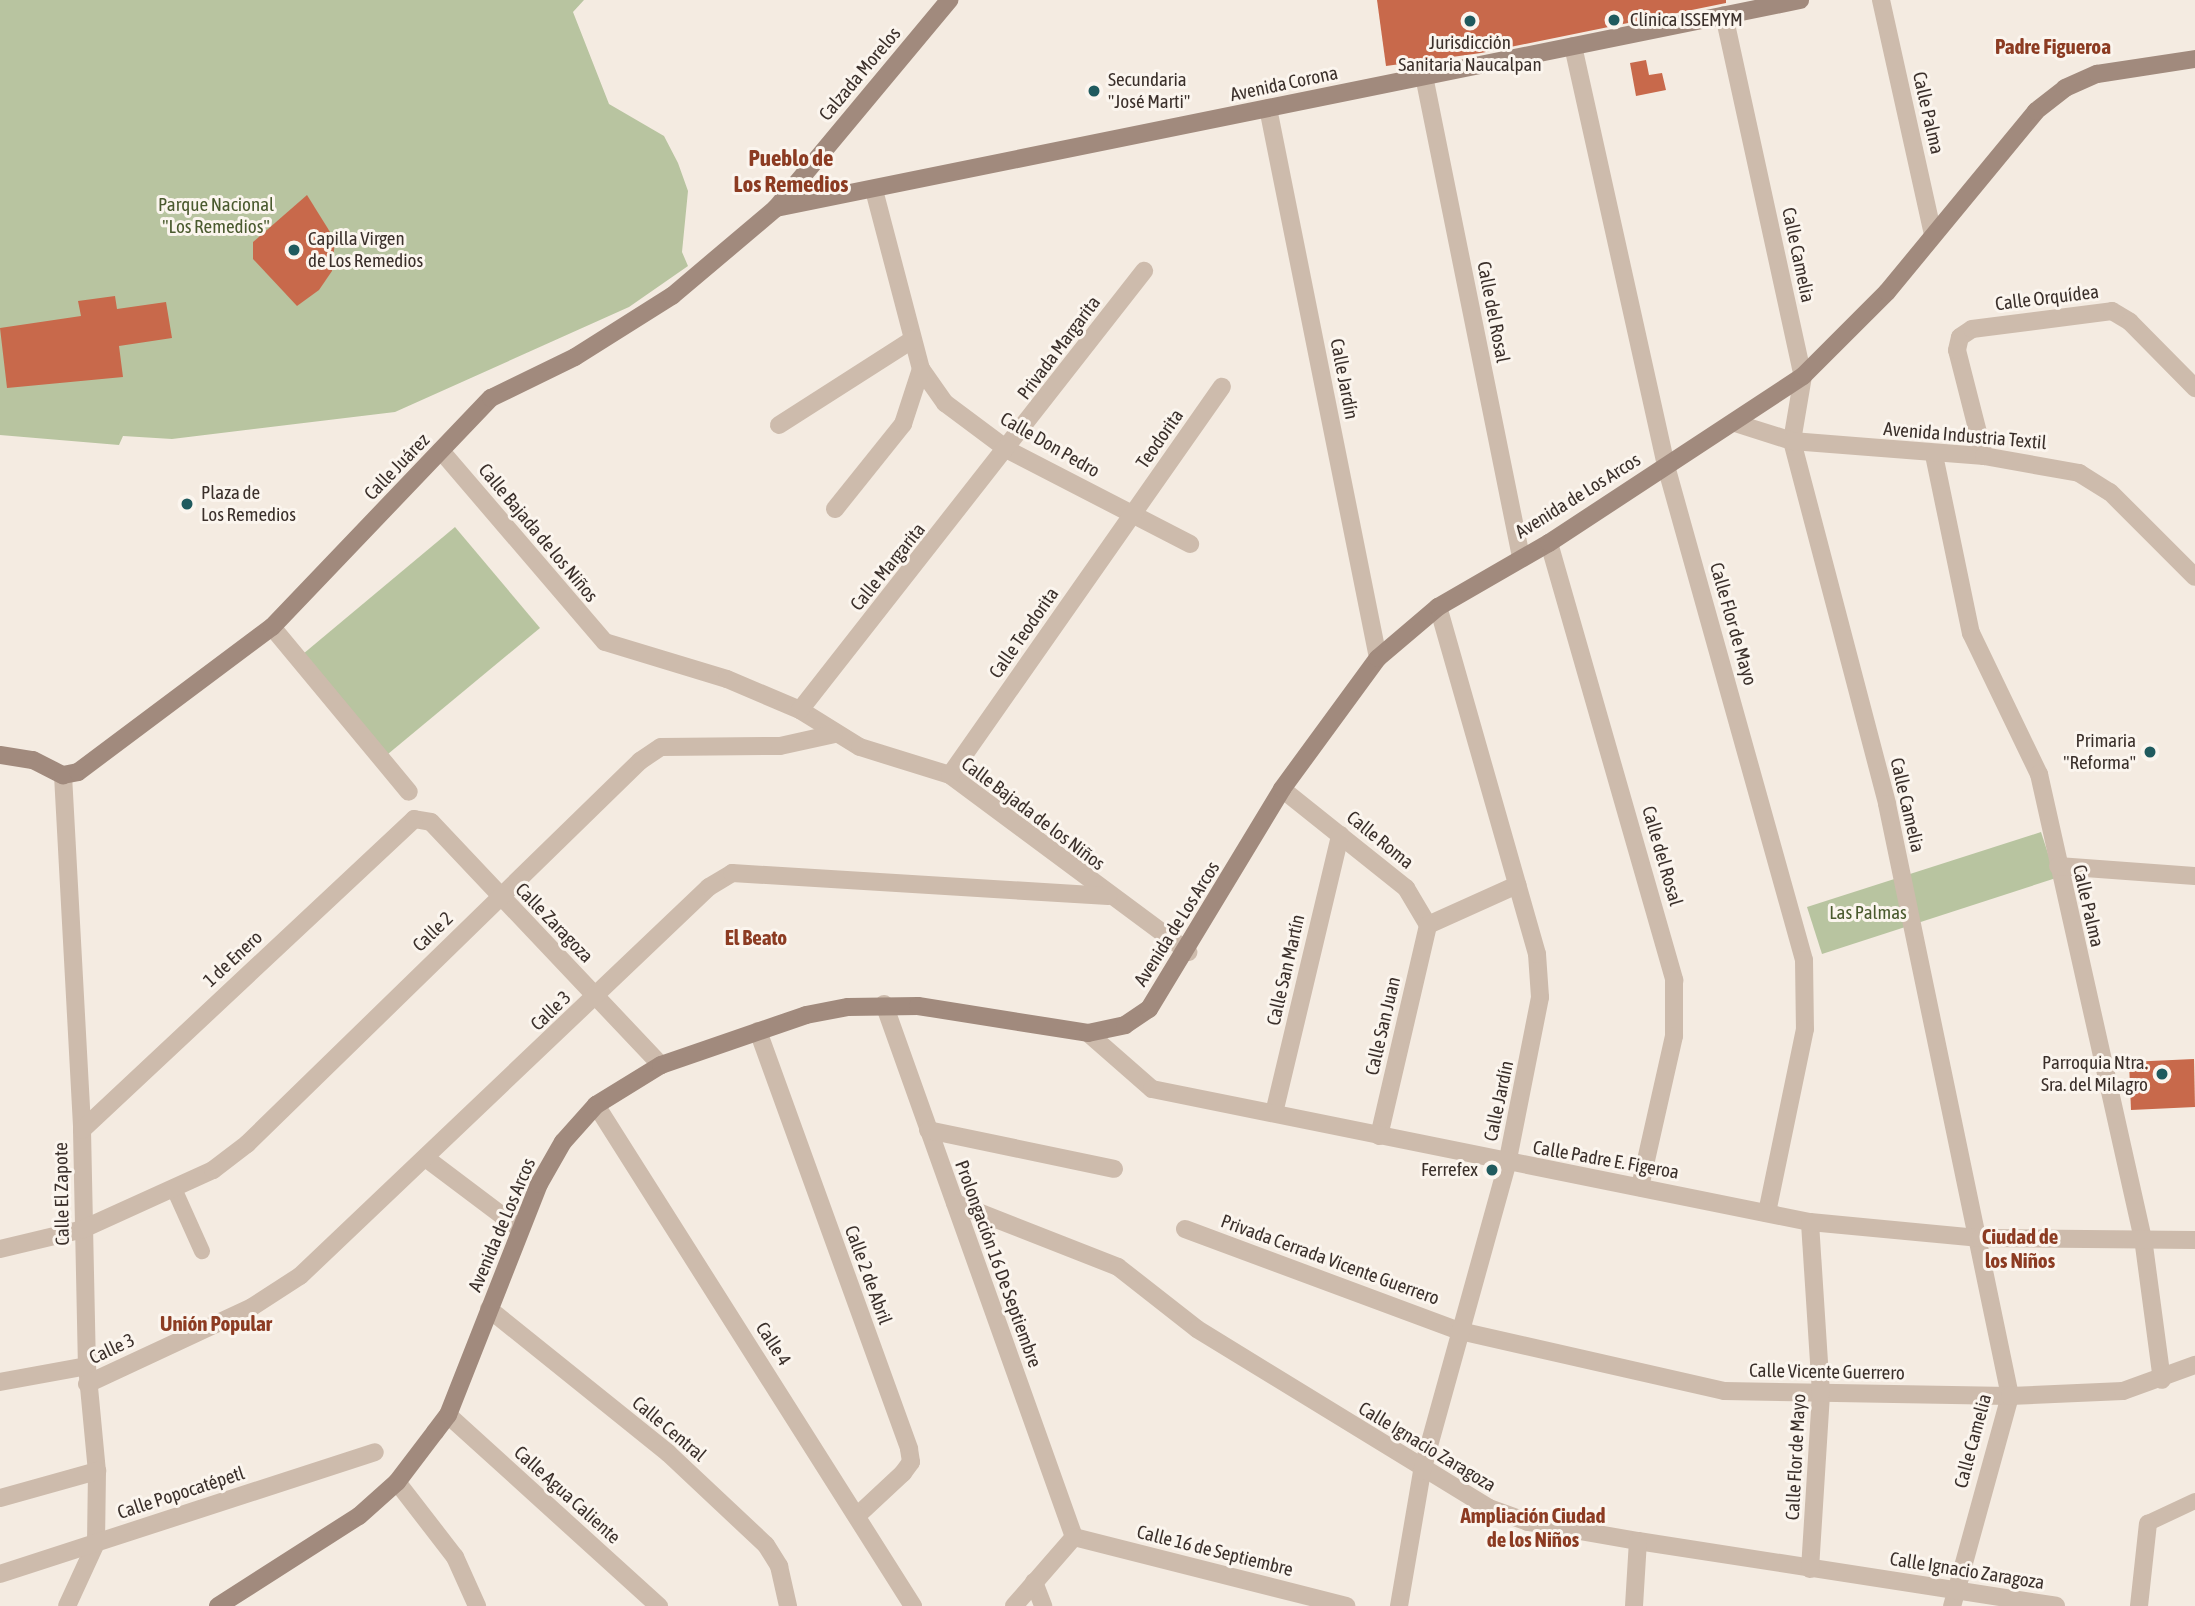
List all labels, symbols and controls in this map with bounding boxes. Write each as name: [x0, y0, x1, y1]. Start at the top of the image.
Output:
place label: Clínica ISSEMYM: [1630, 9, 1743, 31]
marker: Clínica ISSEMYM: [1604, 10, 1624, 30]
marker: Jurisdicción Sanitaria Naucalpan: [1462, 13, 1478, 29]
street label: Calzada Morelos: [814, 23, 906, 125]
place label: Jurisdicción Sanitaria Naucalpan: [1398, 32, 1542, 76]
district label: Padre Figueroa: [1995, 33, 2111, 59]
street label: Avenida Corona: [1228, 61, 1340, 107]
place label: Secundaria "José Marti": [1108, 69, 1190, 113]
street label: Calle Palma: [1907, 70, 1949, 156]
marker: Secundaria "José Marti": [1086, 83, 1102, 99]
district label: Pueblo de Los Remedios: [734, 144, 848, 198]
park label: Parque Nacional "Los Remedios": [158, 194, 274, 238]
street label: Calle Camelia: [1777, 205, 1819, 305]
place label: Capilla Virgen de Los Remedios: [308, 228, 423, 272]
marker: Capilla Virgen de Los Remedios: [286, 242, 302, 258]
street label: Calle del Rosal: [1472, 259, 1514, 365]
street label: Calle Orquídea: [1994, 280, 2100, 316]
street label: Privada Margarita: [1013, 292, 1105, 404]
street label: Calle Jardín: [1325, 337, 1363, 421]
street label: Teodorita: [1131, 405, 1189, 473]
street label: Calle Don Pedro: [996, 407, 1104, 483]
street label: Avenida Industria Textil: [1883, 418, 2047, 454]
street label: Calle Juárez: [360, 429, 434, 505]
street label: Avenida de Los Arcos: [1511, 448, 1645, 544]
street label: Calle Bajada de los Niños: [473, 459, 603, 607]
place label: Plaza de Los Remedios: [201, 482, 296, 526]
marker: Plaza de Los Remedios: [179, 496, 195, 512]
street label: Calle Margarita: [846, 519, 930, 615]
street label: Calle Flor de Mayo: [1705, 560, 1761, 688]
street label: Calle Teodorita: [984, 583, 1064, 683]
place label: Primaria "Reforma": [2063, 730, 2136, 774]
marker: Primaria "Reforma": [2142, 744, 2158, 760]
street label: Calle Bajada de los Niños: [957, 753, 1109, 875]
street label: Calle Camelia: [1885, 755, 1929, 855]
street label: Calle del Rosal: [1637, 803, 1687, 909]
street label: Calle Roma: [1342, 806, 1418, 874]
street label: Avenida de Los Arcos: [1129, 857, 1225, 991]
street label: Calle Palma: [2067, 863, 2109, 949]
street label: Calle Zaragoza: [510, 878, 598, 968]
park label: Las Palmas: [1829, 902, 1907, 924]
street label: Calle 2: [408, 907, 458, 957]
street label: Calle San Martín: [1262, 912, 1310, 1028]
district label: El Beato: [725, 924, 787, 950]
street label: 1 de Enero: [199, 926, 267, 992]
street label: Calle San Juan: [1361, 975, 1405, 1077]
street label: Calle 3: [526, 986, 576, 1036]
place label: Parroquia Ntra. Sra. del Milagro: [2041, 1052, 2148, 1096]
street label: Calle Jardín: [1479, 1059, 1519, 1143]
marker: Parroquia Ntra. Sra. del Milagro: [2154, 1066, 2170, 1082]
street label: Calle Padre E. Figeroa: [1531, 1136, 1681, 1184]
street label: Calle El Zapote: [50, 1142, 74, 1246]
street label: Avenida de Los Arcos: [464, 1155, 540, 1295]
street label: Prolongación 16 De Septiembre: [950, 1157, 1046, 1371]
place label: Ferrefex: [1421, 1159, 1478, 1181]
marker: Ferrefex: [1484, 1162, 1500, 1178]
street label: Privada Cerrada Vicente Guerrero: [1218, 1210, 1442, 1310]
street label: Calle 2 de Abril: [840, 1222, 896, 1328]
district label: Ciudad de los Niños: [1982, 1223, 2058, 1273]
district label: Unión Popular: [160, 1310, 272, 1336]
street label: Calle 4: [751, 1318, 795, 1370]
street label: Calle 3: [86, 1329, 138, 1369]
street label: Calle Vicente Guerrero: [1749, 1359, 1905, 1385]
street label: Calle Camelia: [1950, 1391, 1996, 1491]
street label: Calle Central: [627, 1392, 711, 1466]
street label: Calle Flor de Mayo: [1781, 1393, 1811, 1521]
street label: Calle Ignacio Zaragoza: [1354, 1397, 1500, 1497]
street label: Calle Agua Caliente: [509, 1441, 625, 1549]
street label: Calle Popocatépetl: [115, 1462, 247, 1524]
district label: Ampliación Ciudad de los Niños: [1460, 1502, 1606, 1552]
street label: Calle 16 de Septiembre: [1135, 1521, 1295, 1581]
street label: Calle Ignacio Zaragoza: [1888, 1548, 2046, 1594]

